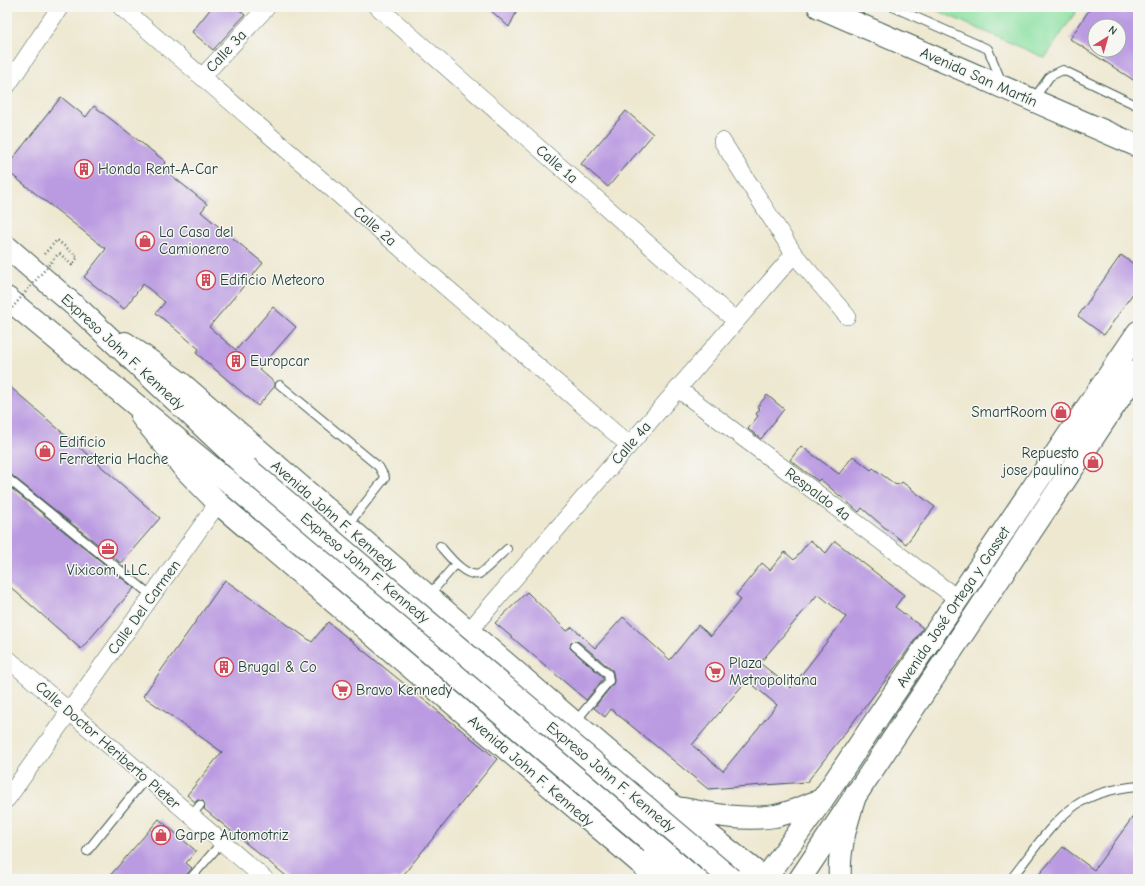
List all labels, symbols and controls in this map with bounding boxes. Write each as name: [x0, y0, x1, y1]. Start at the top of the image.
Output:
north arrow: [1087, 18, 1127, 58]
text: N: [1106, 23, 1119, 38]
street label: Calle 3a: [202, 26, 250, 76]
street label: Avenida San Martín: [918, 43, 1040, 111]
street label: Calle 1a: [532, 141, 582, 187]
building icon: Honda Rent-A-Car: [73, 158, 95, 180]
place label: Honda Rent-A-Car: [98, 160, 218, 178]
street label: Calle 2a: [350, 202, 400, 250]
place label: La Casa del Camionero: [159, 223, 234, 258]
shop icon: La Casa del Camionero: [134, 230, 156, 252]
building icon: Edificio Meteoro: [195, 269, 217, 291]
place label: Edificio Meteoro: [220, 271, 325, 289]
street label: Expreso John F. Kennedy: [57, 290, 189, 414]
building icon: Europcar: [225, 350, 247, 372]
place label: Europcar: [250, 352, 309, 370]
shop icon: SmartRoom: [1050, 401, 1072, 423]
place label: SmartRoom: [971, 403, 1047, 421]
street label: Calle 4a: [607, 418, 655, 468]
place label: Edificio Ferreteria Hache: [59, 433, 169, 468]
shop icon: Edificio Ferreteria Hache: [34, 440, 56, 462]
place label: Repuesto jose paulino: [1001, 444, 1079, 479]
shop icon: Repuesto jose paulino: [1082, 451, 1104, 473]
street label: Avenida John F. Kennedy: [267, 456, 401, 576]
street label: Respaldo 4a: [782, 464, 854, 524]
street label: Expreso John F. Kennedy: [297, 509, 433, 627]
street label: Avenida José Ortega y Gasset: [892, 523, 1014, 691]
office icon: Vixicom, LLC.: [97, 538, 119, 560]
street label: Calle Del Carmen: [104, 556, 184, 658]
place label: Vixicom, LLC.: [66, 561, 150, 579]
place label: Plaza Metropolitana: [729, 654, 817, 689]
building icon: Brugal & Co: [213, 656, 235, 678]
place label: Brugal & Co: [238, 658, 317, 676]
supermarket icon: Plaza Metropolitana: [704, 661, 726, 683]
street label: Calle Doctor Heriberto Pieter: [32, 677, 184, 813]
supermarket icon: Bravo Kennedy: [331, 679, 353, 701]
place label: Bravo Kennedy: [356, 681, 453, 699]
street label: Avenida John F. Kennedy: [464, 711, 598, 831]
street label: Expreso John F. Kennedy: [543, 718, 679, 836]
shop icon: Garpe Automotriz: [150, 824, 172, 846]
place label: Garpe Automotriz: [175, 826, 289, 844]

